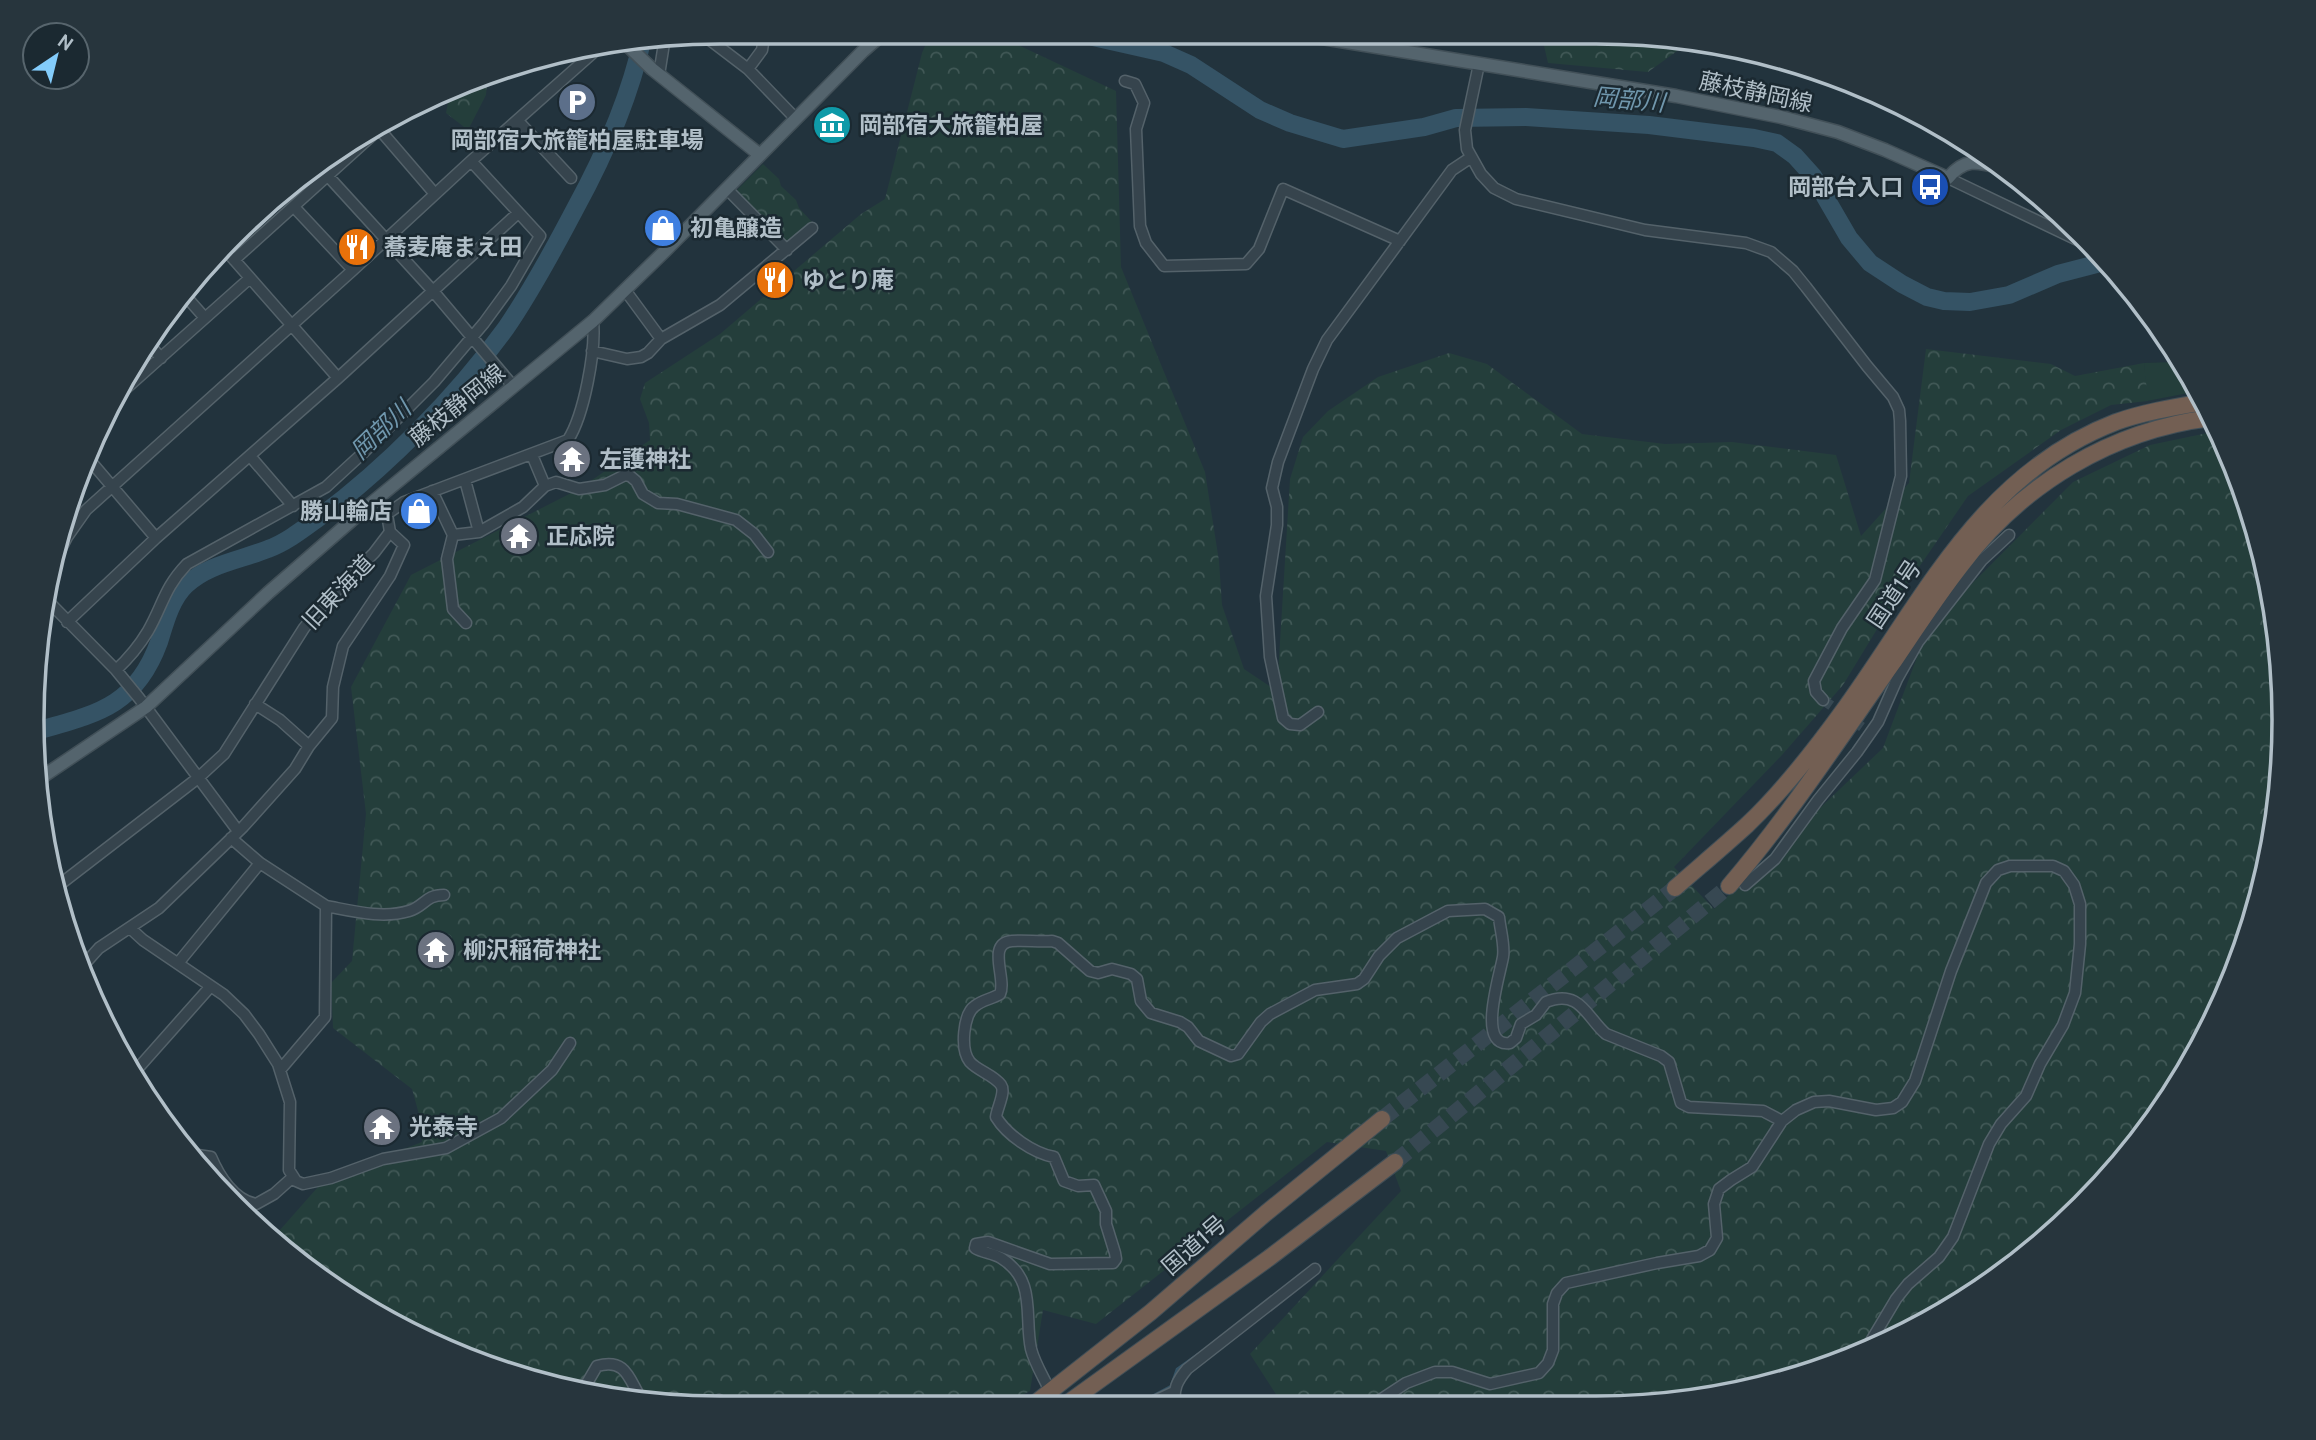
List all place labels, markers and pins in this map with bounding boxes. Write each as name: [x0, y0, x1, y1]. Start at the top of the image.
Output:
parking icon: 岡部宿大旅籠柏屋駐車場: [556, 81, 598, 123]
museum icon: 岡部宿大旅籠柏屋: [811, 104, 853, 146]
place label: 岡部宿大旅籠柏屋: [859, 111, 1043, 139]
place label: 岡部宿大旅籠柏屋駐車場: [451, 126, 704, 154]
bus stop icon: 岡部台入口: [1909, 166, 1951, 208]
place label: 岡部台入口: [1788, 173, 1903, 201]
shop icon: 初亀醸造: [642, 207, 684, 249]
place label: 初亀醸造: [690, 214, 782, 242]
restaurant icon: 蕎麦庵まえ田: [336, 226, 378, 268]
place label: 蕎麦庵まえ田: [384, 233, 522, 261]
restaurant icon: ゆとり庵: [754, 259, 796, 301]
place label: ゆとり庵: [802, 266, 894, 294]
temple icon: 左護神社: [551, 438, 593, 480]
place label: 左護神社: [599, 445, 691, 473]
shop icon: 勝山輪店: [398, 490, 440, 532]
place label: 勝山輪店: [300, 497, 392, 525]
temple icon: 正応院: [498, 515, 540, 557]
place label: 正応院: [546, 522, 615, 550]
temple icon: 柳沢稲荷神社: [415, 929, 457, 971]
place label: 柳沢稲荷神社: [463, 936, 601, 964]
temple icon: 光泰寺: [361, 1106, 403, 1148]
place label: 光泰寺: [409, 1113, 478, 1141]

